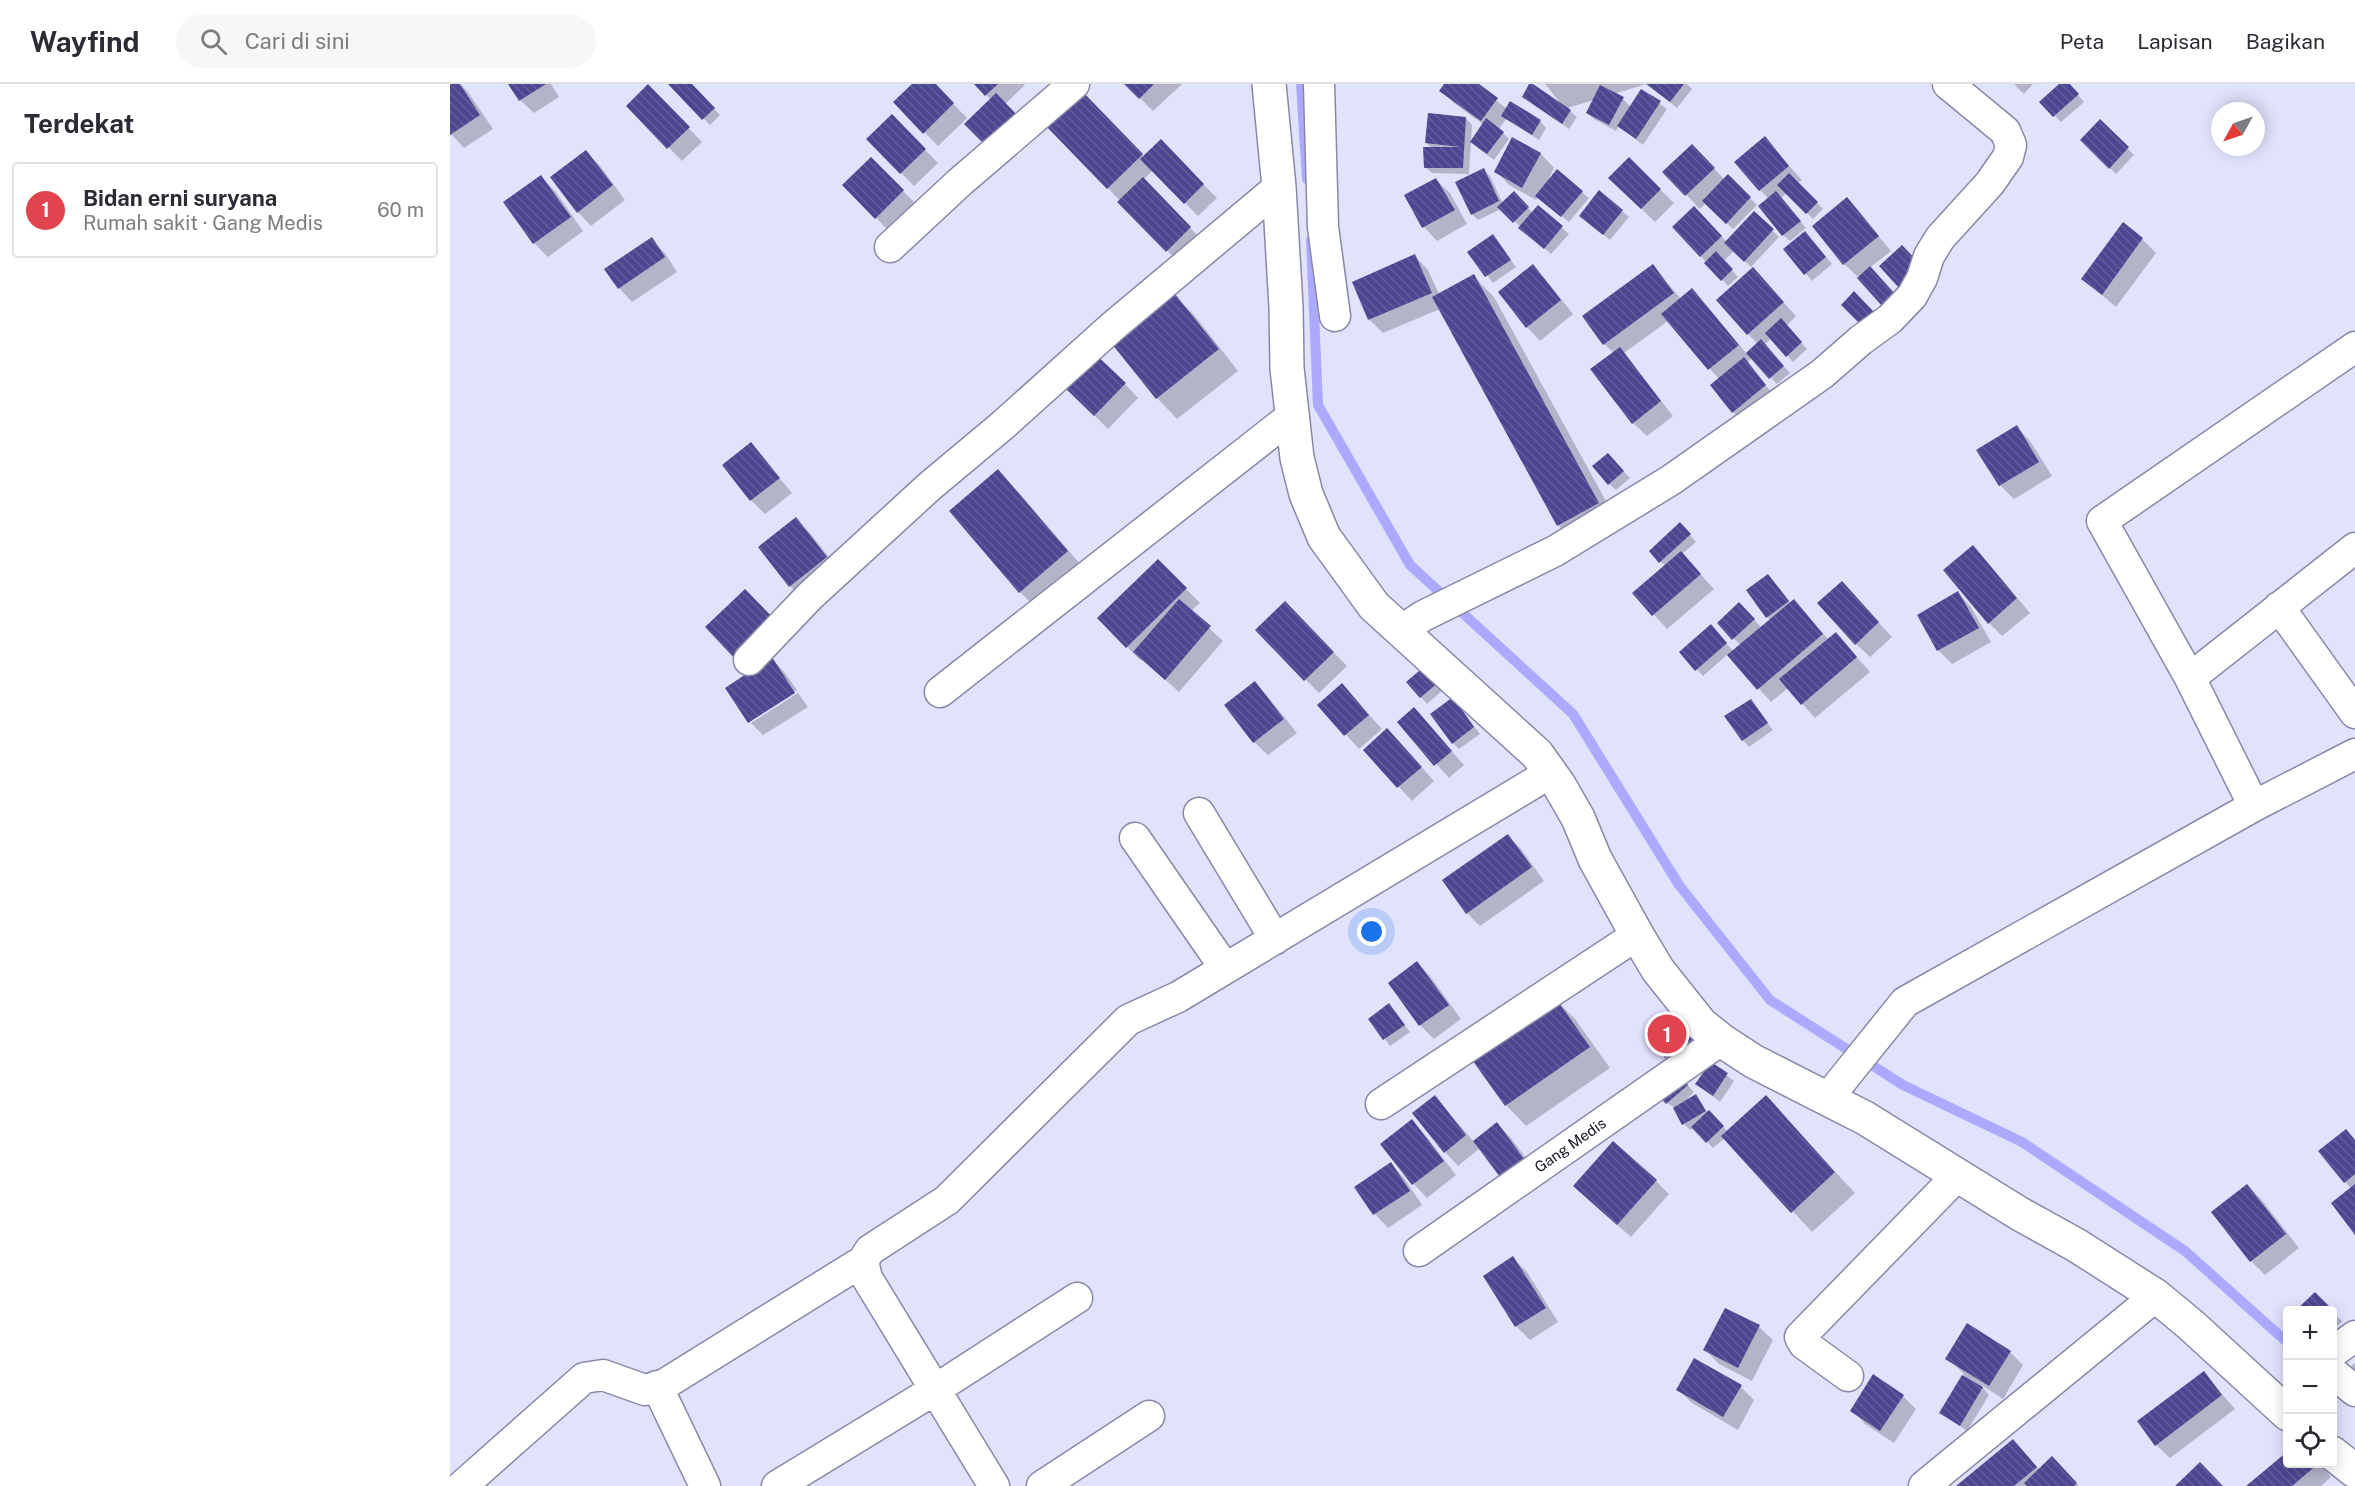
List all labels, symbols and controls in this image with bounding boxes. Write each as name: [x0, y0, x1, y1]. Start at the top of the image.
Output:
search box: [176, 14, 596, 68]
text: Wayfind: [30, 25, 140, 58]
icon: search: [197, 25, 230, 58]
text: Cari di sini: [245, 28, 350, 54]
text: Peta: [2060, 29, 2104, 54]
text: Lapisan: [2137, 29, 2213, 54]
text: Bagikan: [2246, 29, 2325, 54]
north arrow: [2211, 102, 2265, 156]
text: Terdekat: [24, 108, 134, 139]
text: Bidan erni suryana: [83, 185, 277, 211]
text: 1: [41, 198, 50, 222]
text: 60 m: [377, 198, 424, 222]
text: Rumah sakit · Gang Medis: [83, 211, 323, 235]
your location: [1357, 917, 1386, 946]
pin: 1: [1648, 1012, 1686, 1056]
street label: Gang Medis: [1531, 1114, 1609, 1176]
map controls: [2283, 1306, 2337, 1468]
button: +: [2283, 1306, 2337, 1360]
button: −: [2283, 1360, 2337, 1414]
button: locate: [2283, 1414, 2337, 1468]

